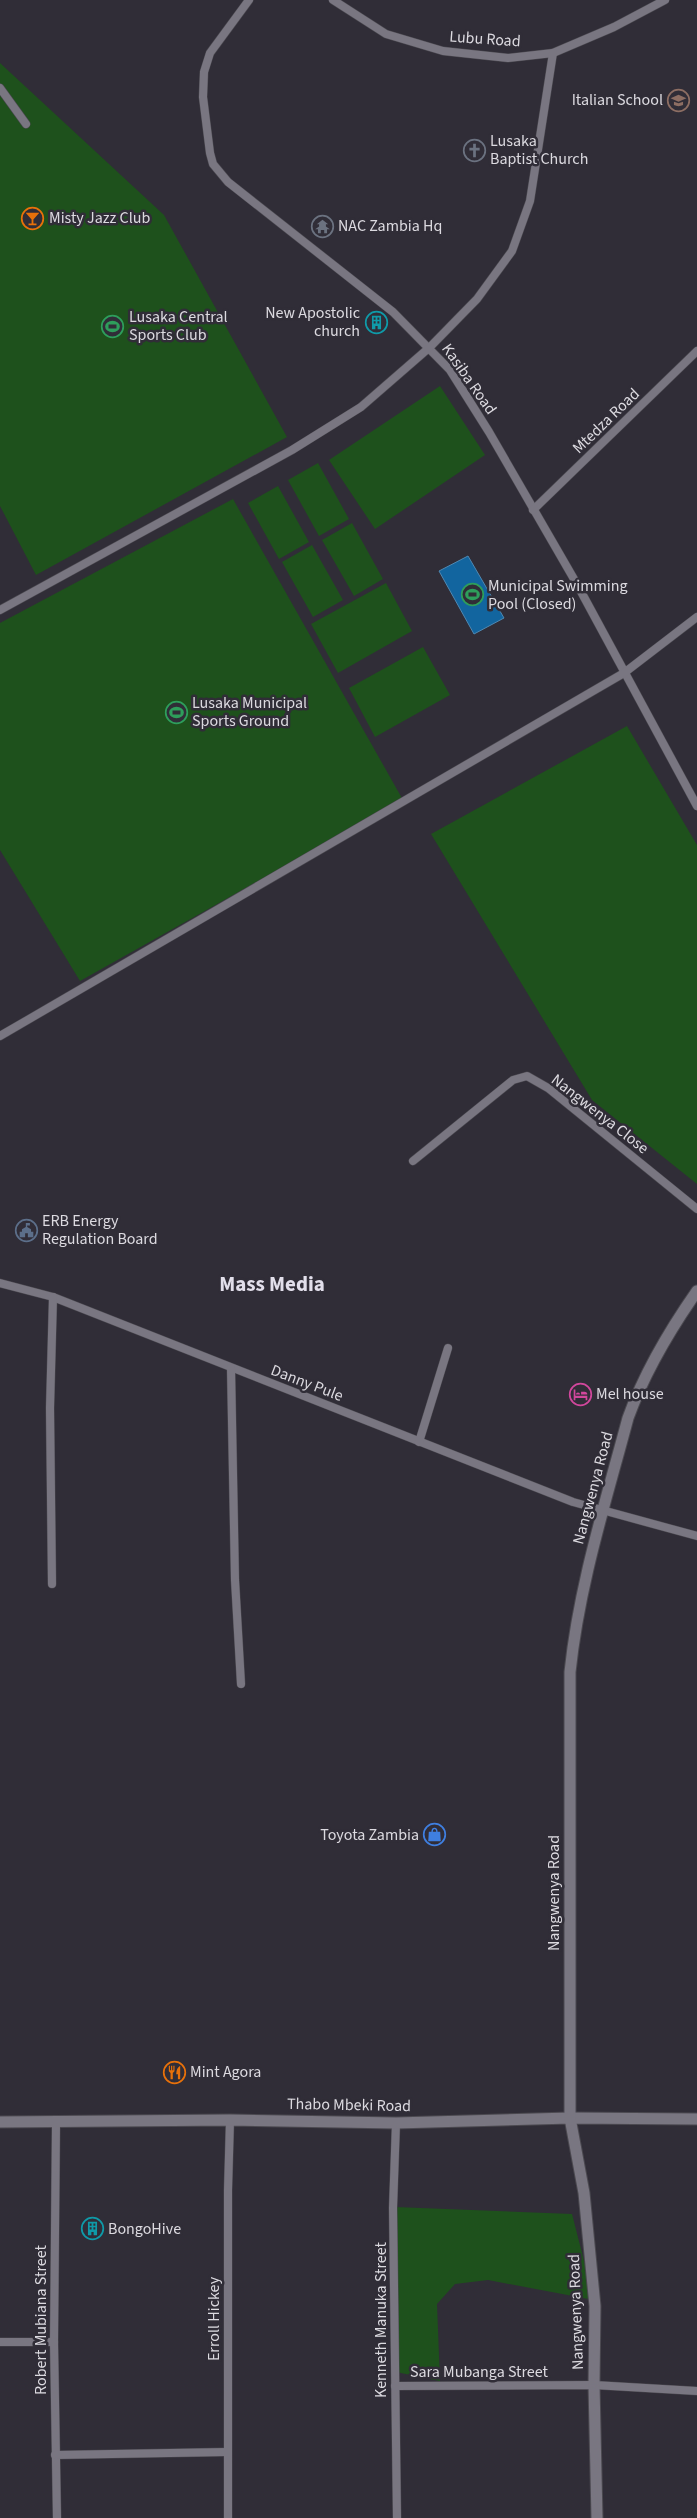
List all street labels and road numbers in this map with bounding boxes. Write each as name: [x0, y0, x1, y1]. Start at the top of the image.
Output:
street label: Lubu Road: [449, 26, 521, 52]
street label: Kasiba Road: [436, 339, 502, 419]
street label: Mtedza Road: [568, 383, 644, 459]
street label: Nangwenya Close: [547, 1069, 653, 1159]
street label: Danny Pule: [268, 1359, 346, 1407]
street label: Nangwenya Road: [567, 1429, 619, 1547]
street label: Nangwenya Road: [543, 1835, 565, 1951]
street label: Thabo Mbeki Road: [287, 2093, 411, 2117]
street label: Kenneth Manuka Street: [370, 2241, 392, 2398]
street label: Robert Mubiana Street: [30, 2244, 52, 2395]
street label: Nangwenya Road: [563, 2254, 589, 2370]
street label: Erroll Hickey: [203, 2276, 225, 2361]
street label: Sara Mubanga Street: [410, 2361, 549, 2383]

